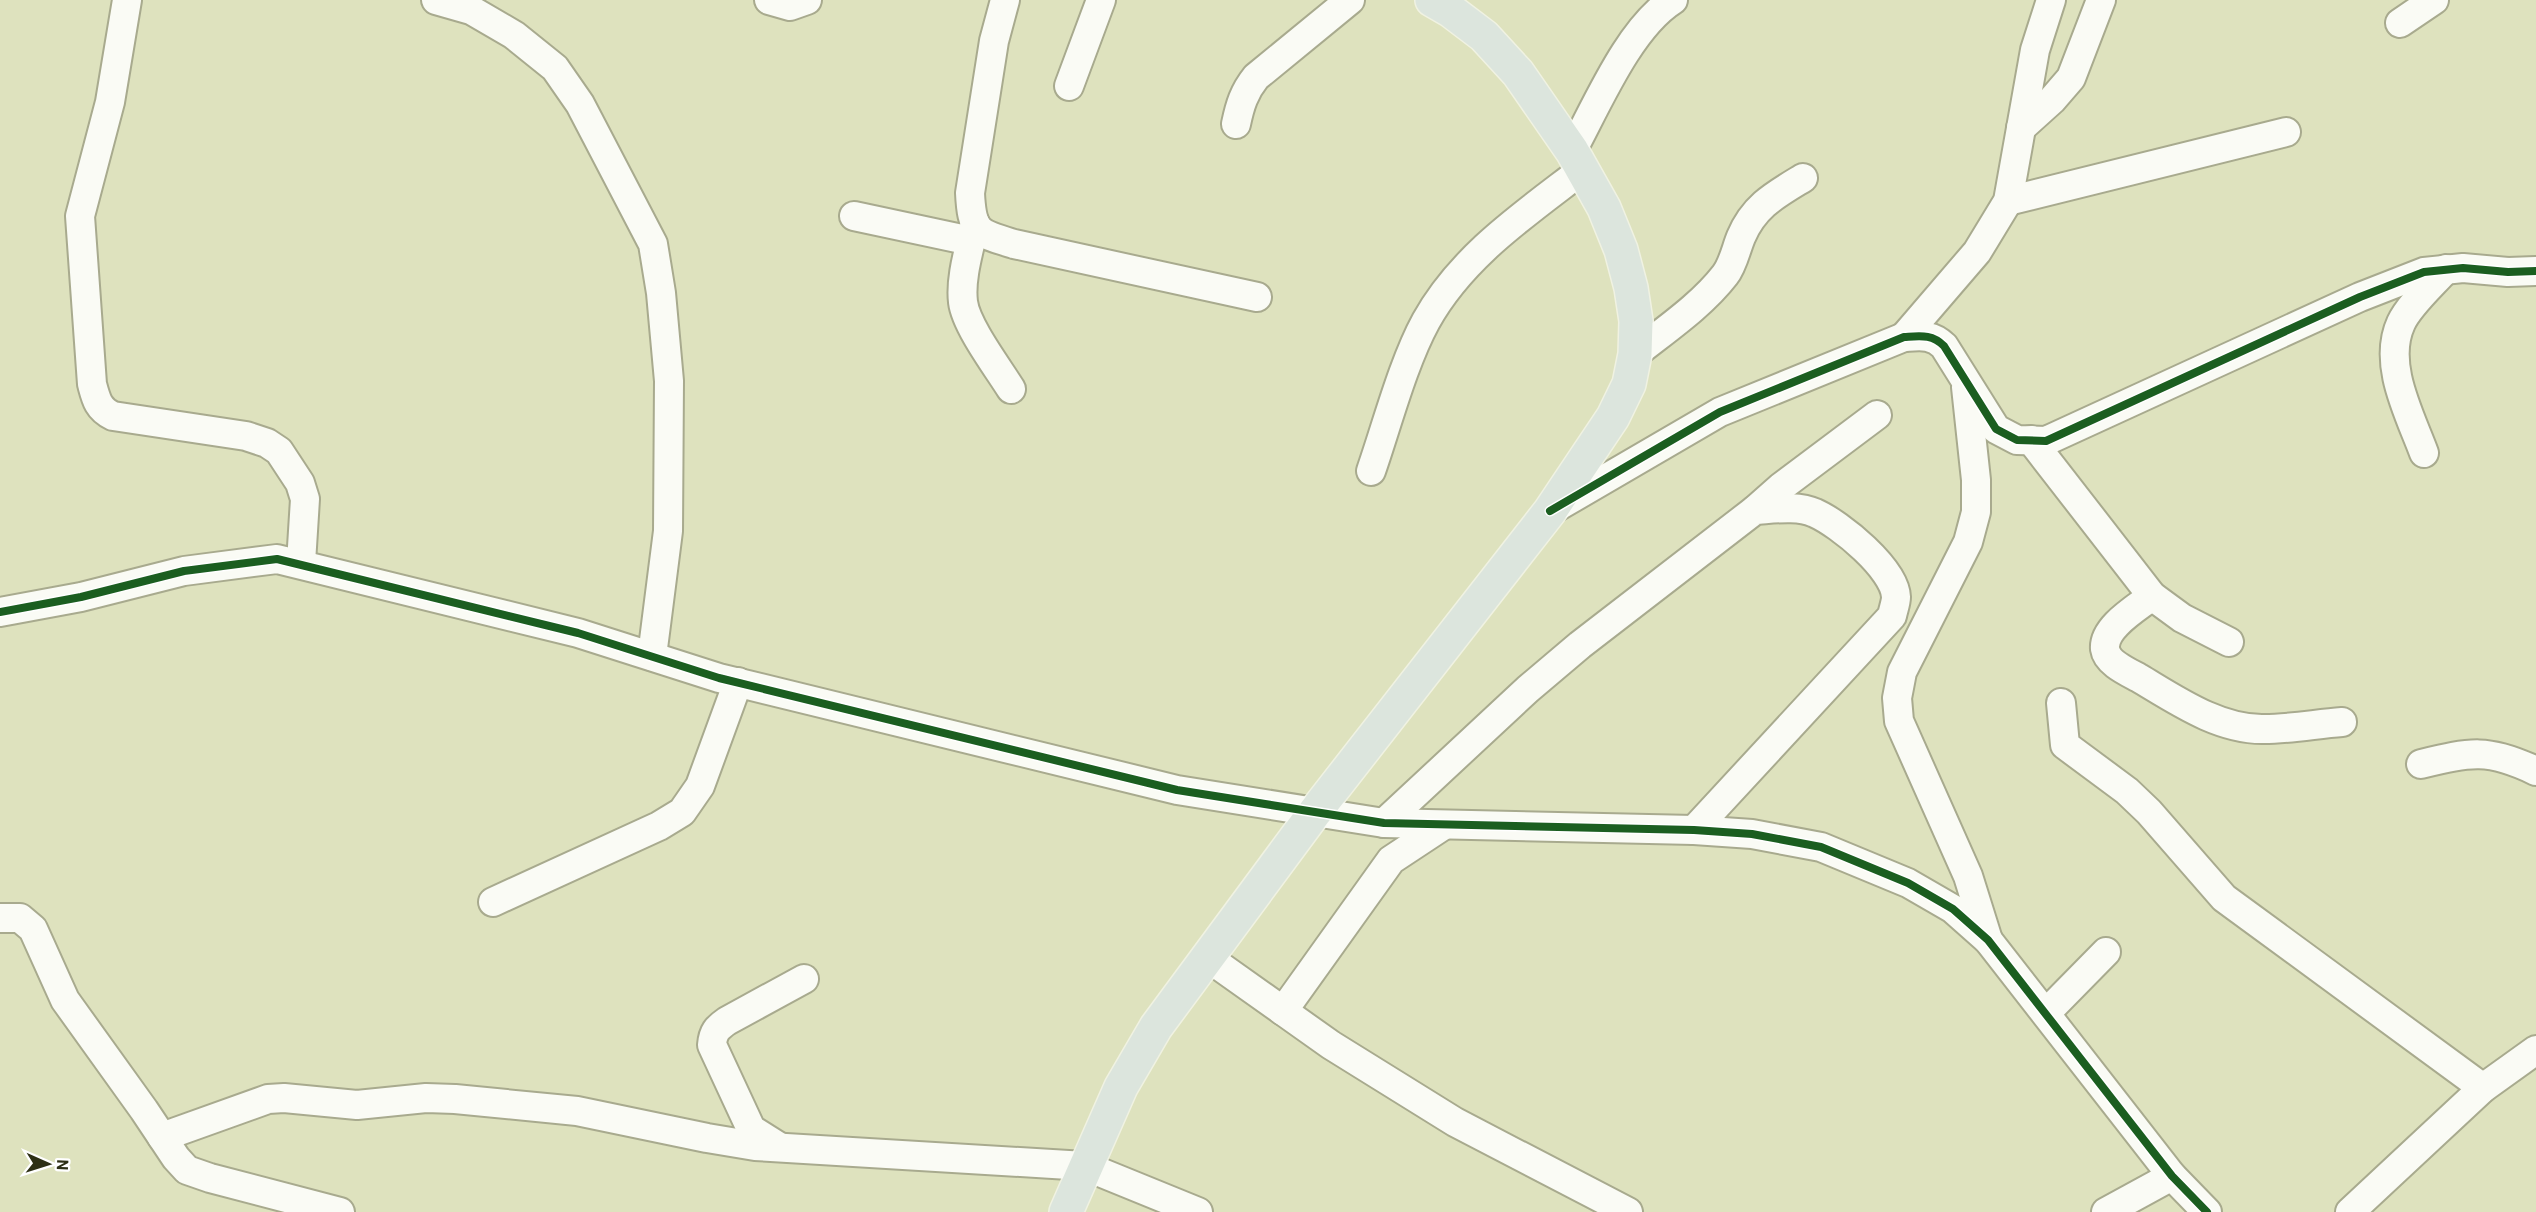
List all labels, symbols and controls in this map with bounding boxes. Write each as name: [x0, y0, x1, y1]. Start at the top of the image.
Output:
north arrow: [18, 1134, 78, 1194]
text: N: [54, 1159, 73, 1171]

